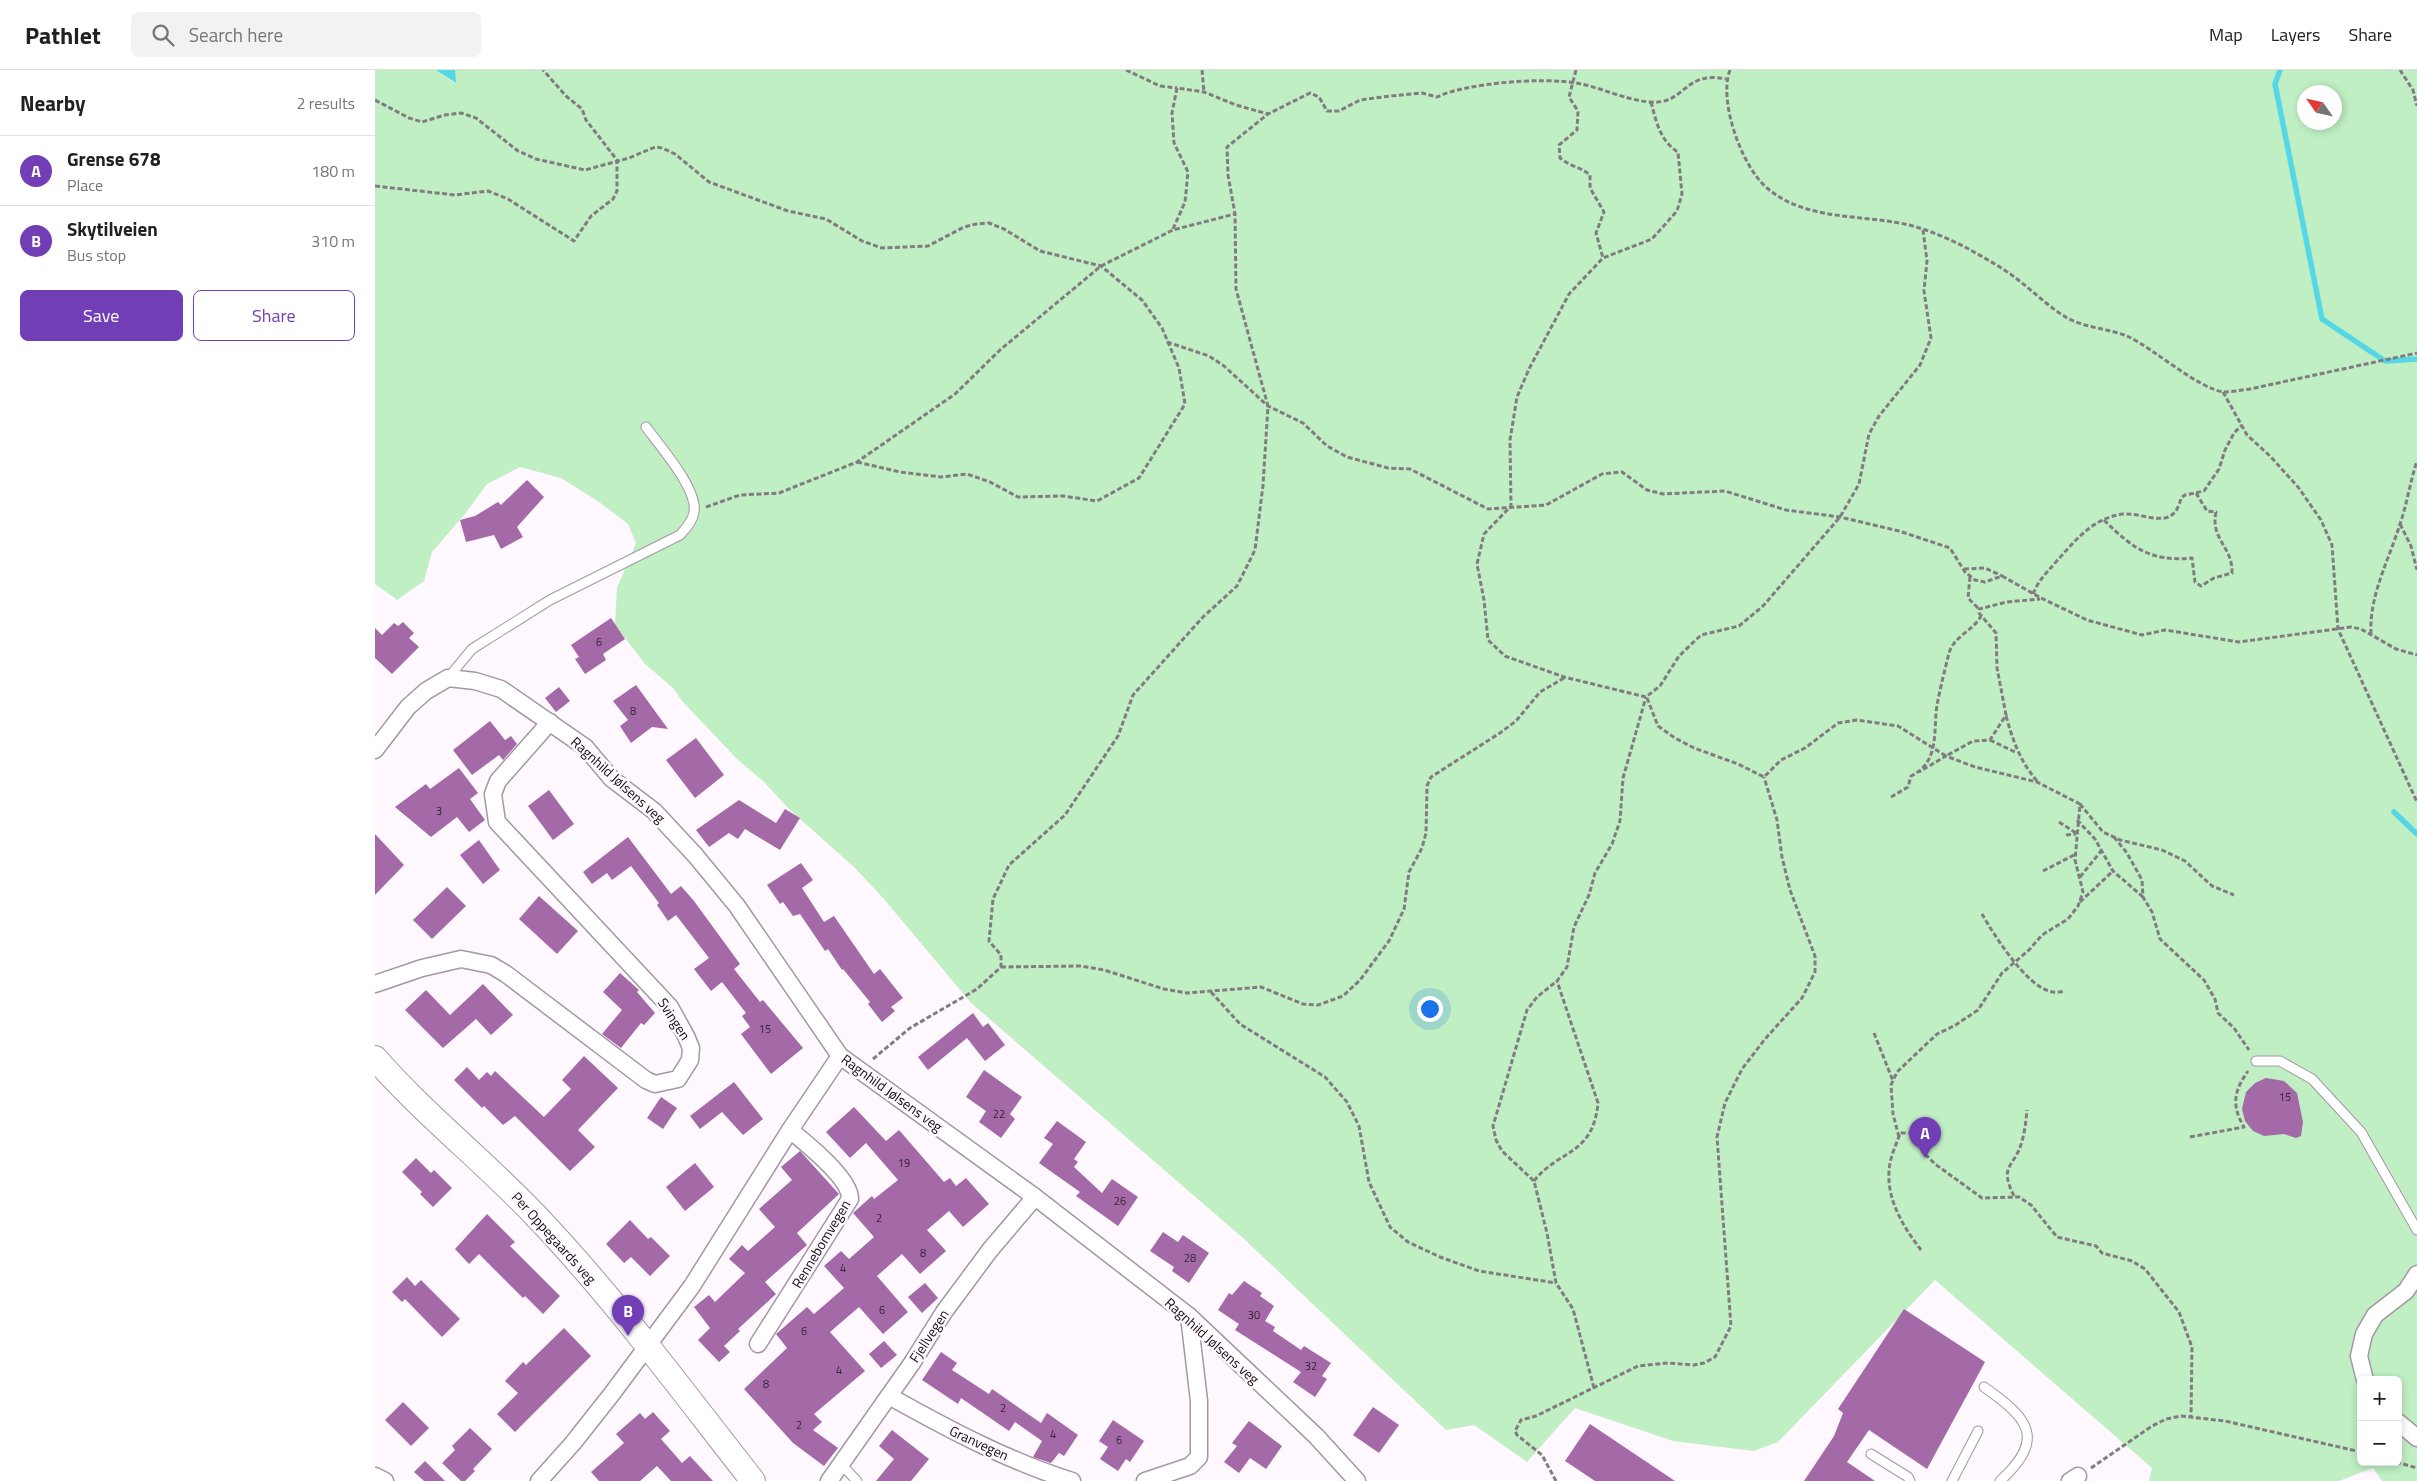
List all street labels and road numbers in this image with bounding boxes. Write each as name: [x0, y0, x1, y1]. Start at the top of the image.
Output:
street label: Ragnhild Jølsens veg: [566, 731, 670, 828]
street label: Svingen: [653, 993, 696, 1044]
street label: Ragnhild Jølsens veg: [837, 1049, 947, 1137]
street label: Per Oppegaards veg: [507, 1187, 602, 1289]
street label: Rennebomvegen: [786, 1196, 855, 1292]
street label: Ragnhild Jølsens veg: [1160, 1292, 1264, 1389]
street label: Fjellvegen: [904, 1305, 954, 1366]
street label: Granvegen: [946, 1420, 1012, 1465]

